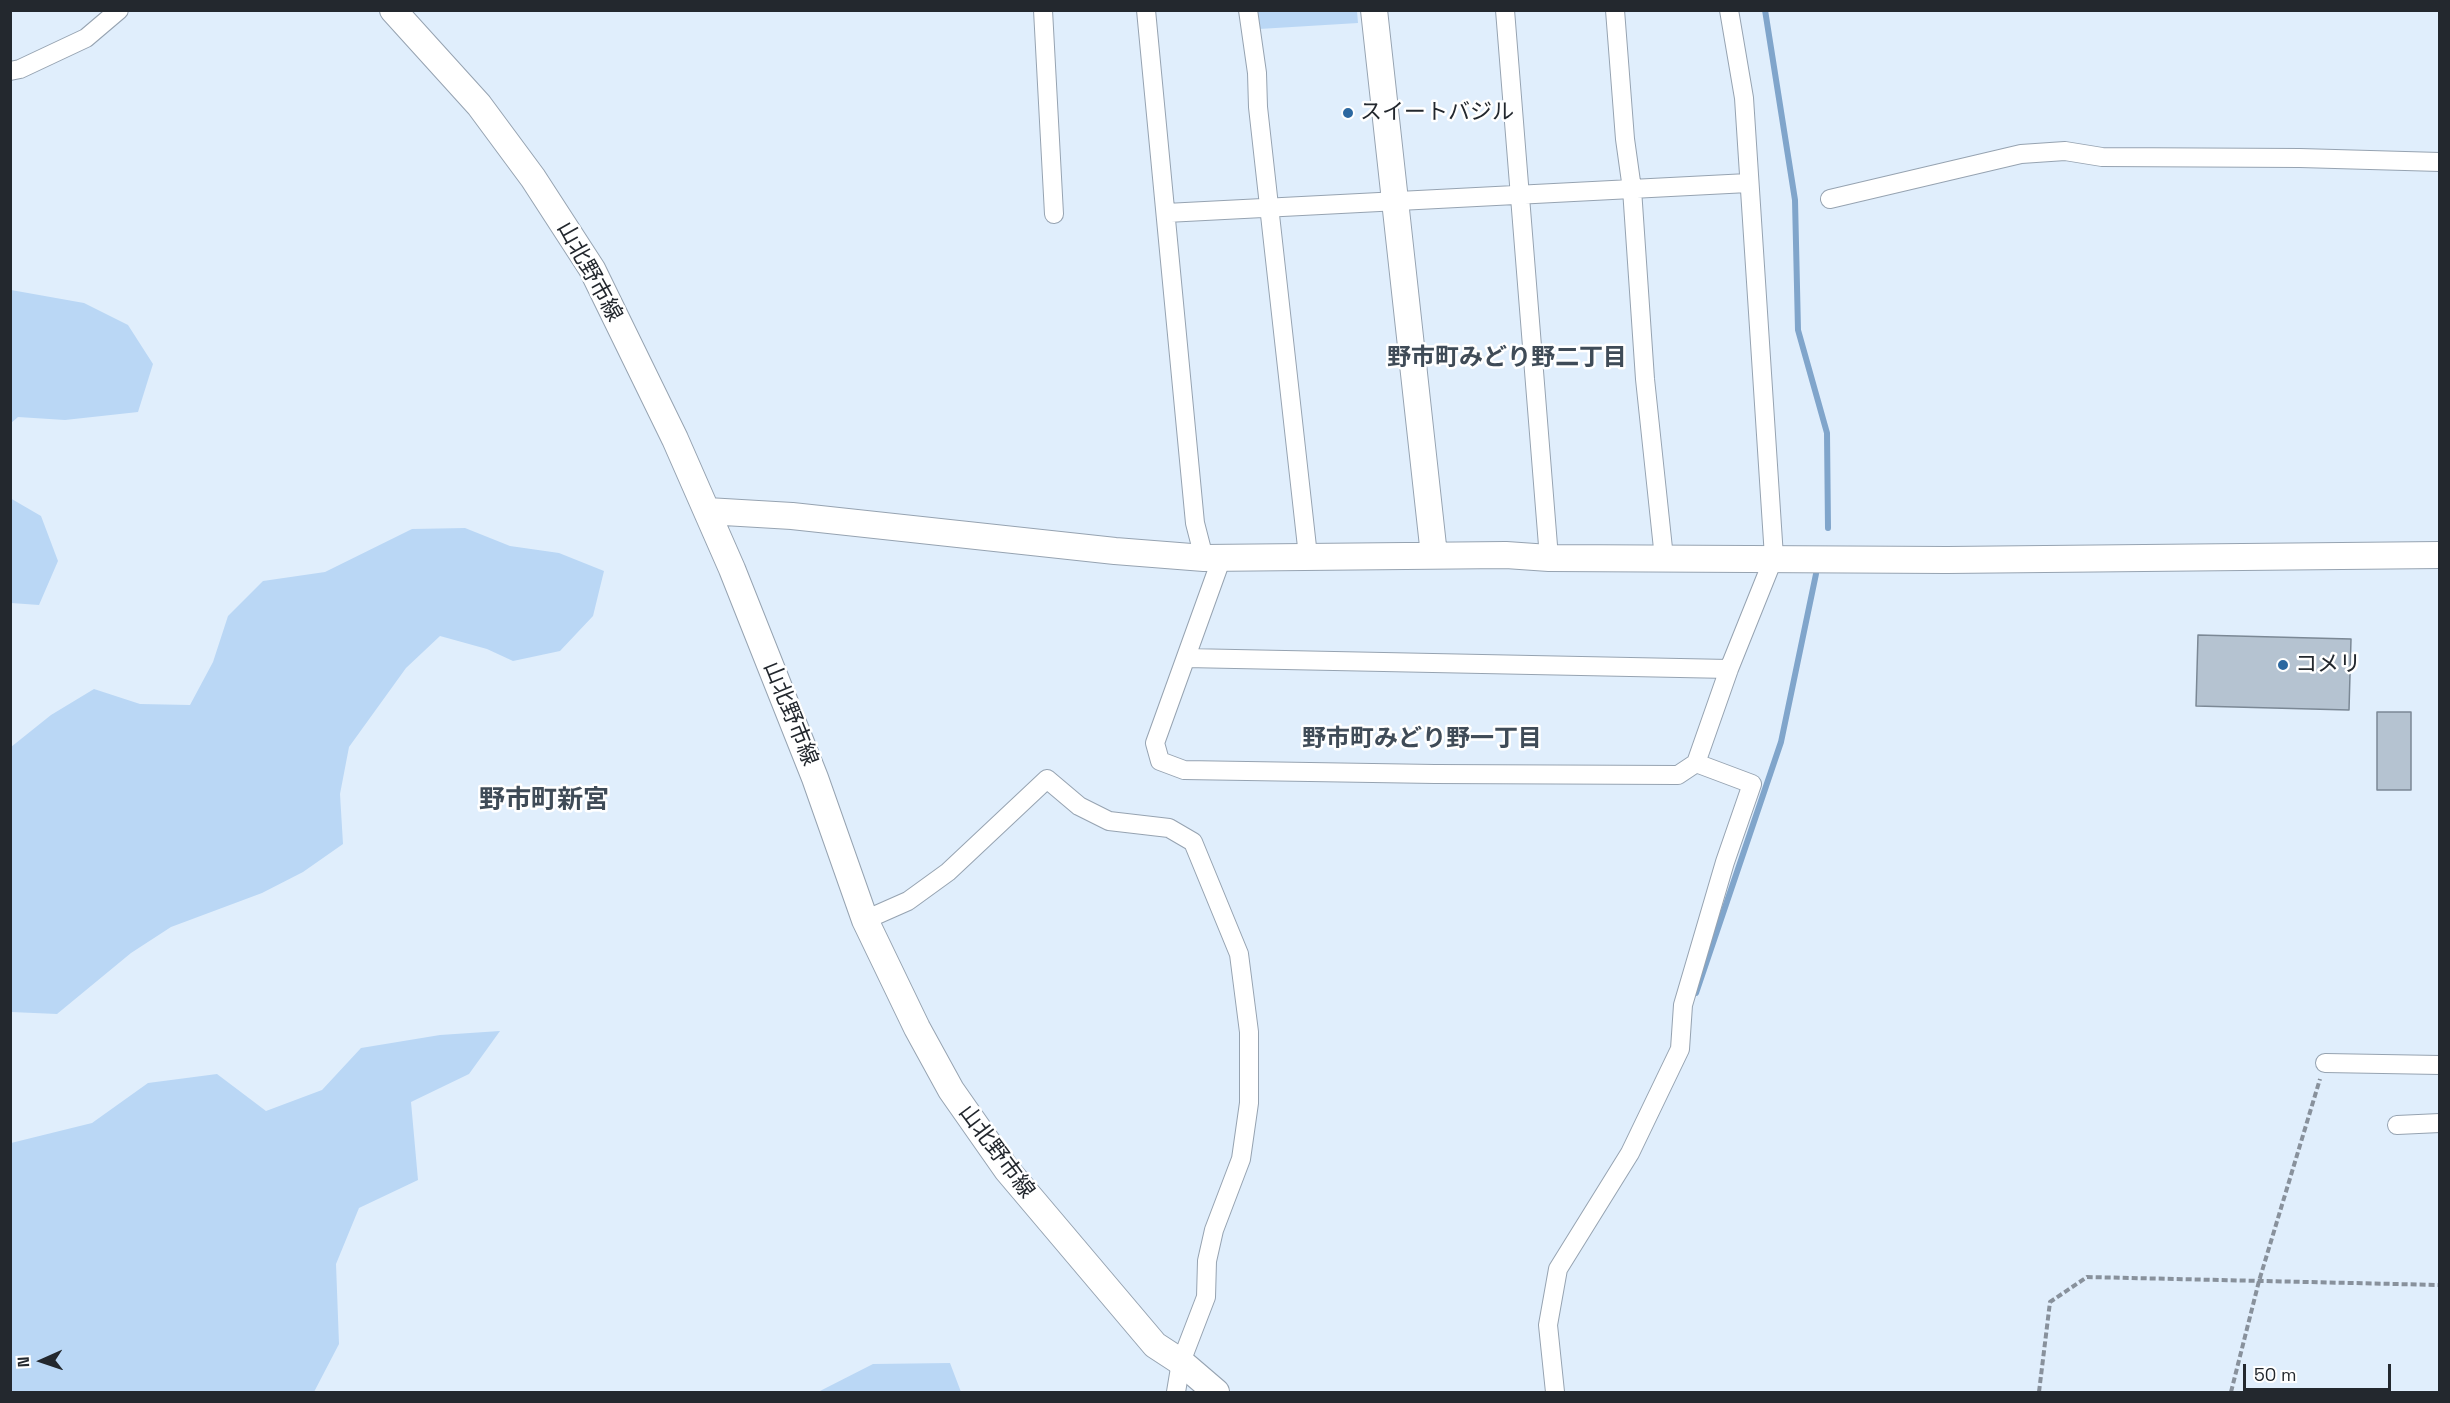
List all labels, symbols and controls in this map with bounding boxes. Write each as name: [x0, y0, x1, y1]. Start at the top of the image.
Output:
place label: スイートバジル: [1360, 100, 1514, 126]
marker: スイートバジル: [1341, 106, 1355, 120]
street label: 山北野市線: [551, 217, 627, 327]
district label: 野市町みどり野二丁目: [1387, 344, 1627, 372]
place label: コメリ: [2295, 652, 2361, 678]
street label: 山北野市線: [757, 658, 823, 770]
marker: コメリ: [2276, 658, 2290, 672]
district label: 野市町みどり野一丁目: [1302, 725, 1542, 753]
district label: 野市町新宮: [479, 785, 609, 817]
street label: 山北野市線: [952, 1100, 1040, 1204]
north arrow: [12, 1331, 72, 1391]
scale bar: [2246, 1352, 2394, 1390]
text: N: [13, 1356, 34, 1368]
text: 50 m: [2254, 1363, 2296, 1386]

